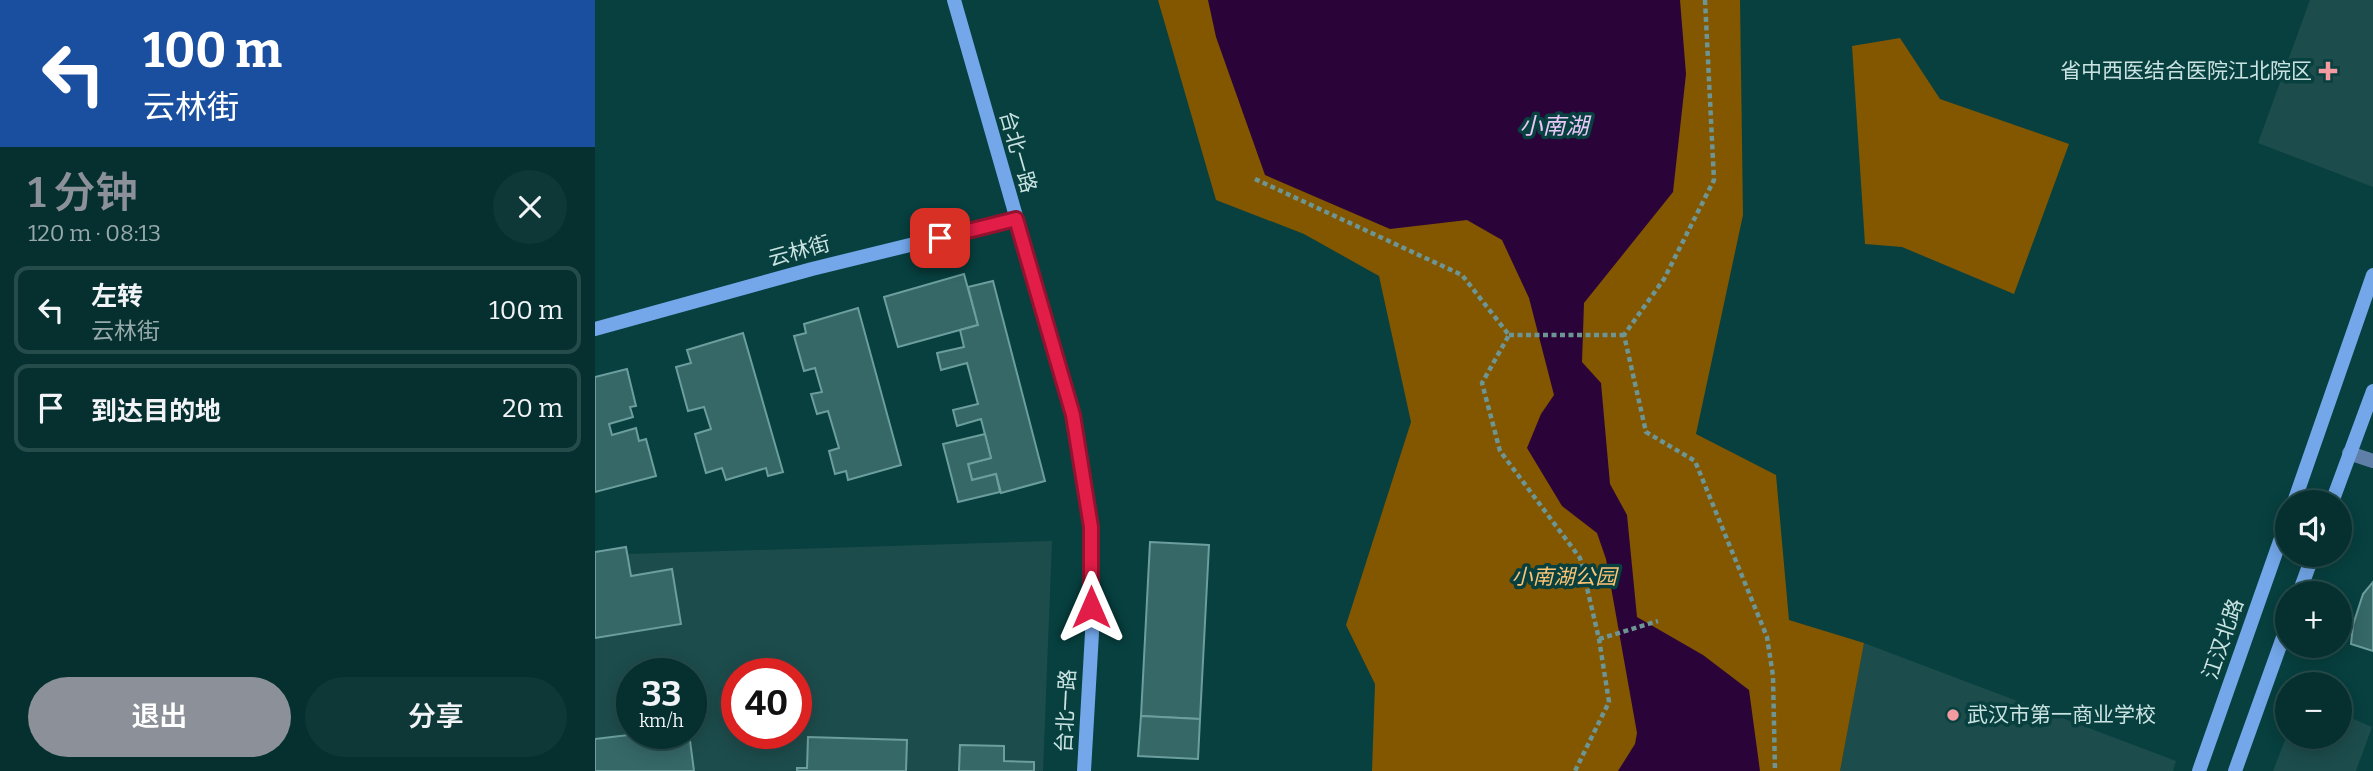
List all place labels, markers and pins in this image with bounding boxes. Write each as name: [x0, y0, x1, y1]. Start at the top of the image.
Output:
place label: 省中西医结合医院江北院区: [2060, 58, 2312, 84]
marker: 省中西医结合医院江北院区: [2318, 61, 2338, 81]
pin: [910, 208, 970, 268]
place label: 武汉市第一商业学校: [1967, 702, 2156, 728]
marker: 武汉市第一商业学校: [1945, 707, 1961, 723]

